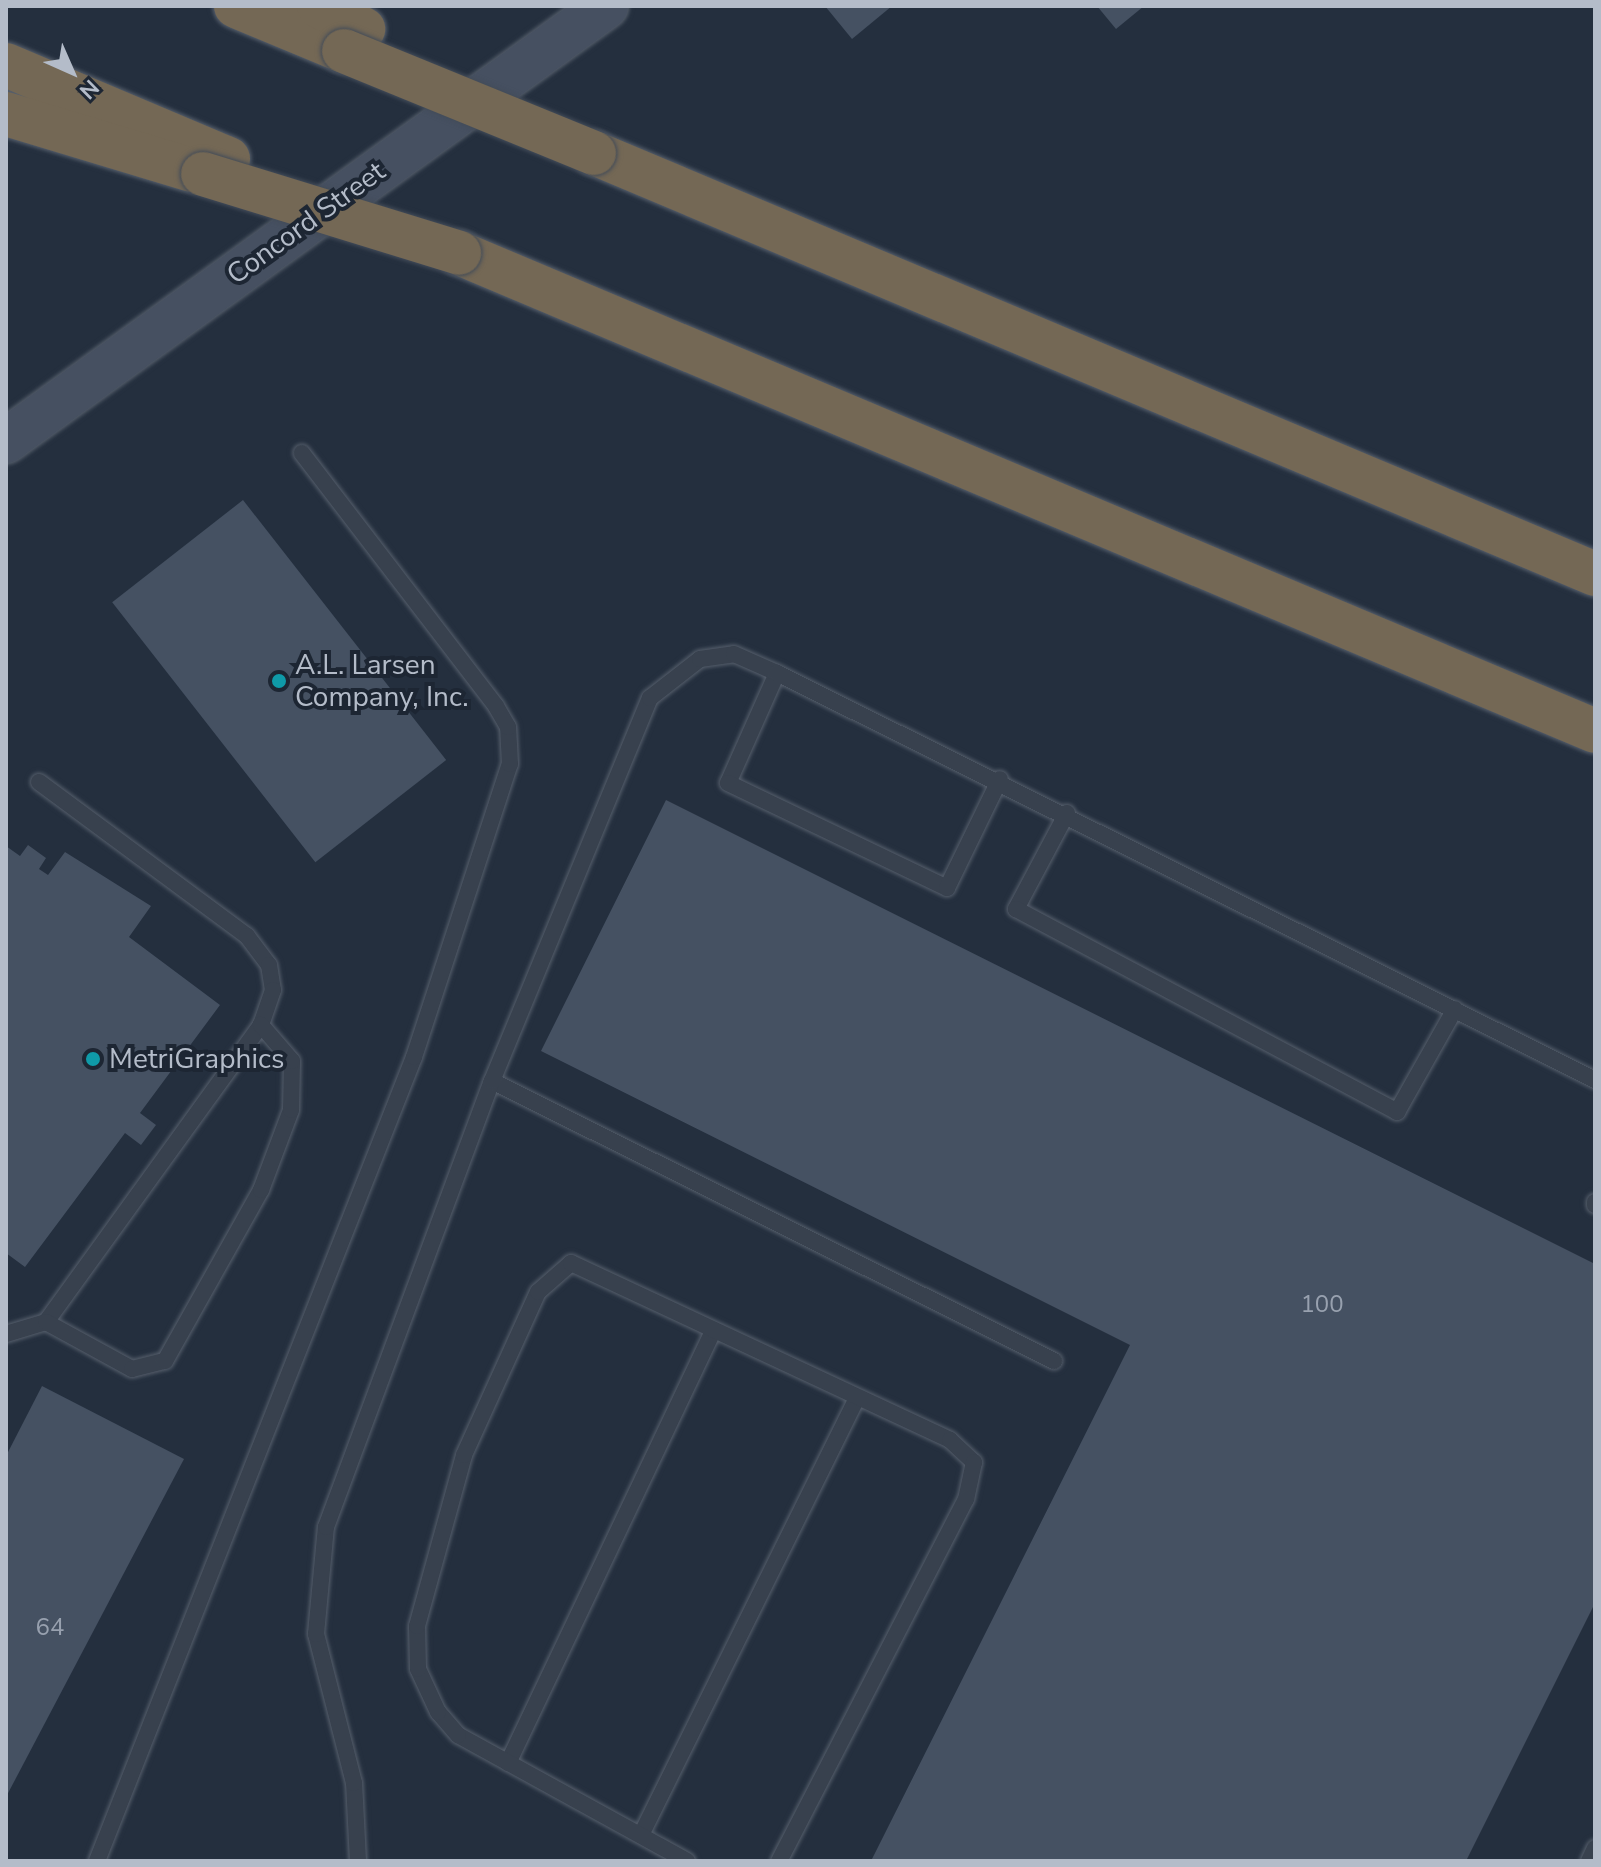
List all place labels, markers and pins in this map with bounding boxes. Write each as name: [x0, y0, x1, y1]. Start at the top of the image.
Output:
place label: A.L. Larsen Company, Inc.: [295, 648, 469, 714]
marker: A.L. Larsen Company, Inc.: [270, 672, 288, 690]
place label: MetriGraphics: [109, 1042, 284, 1076]
marker: MetriGraphics: [84, 1050, 102, 1068]

